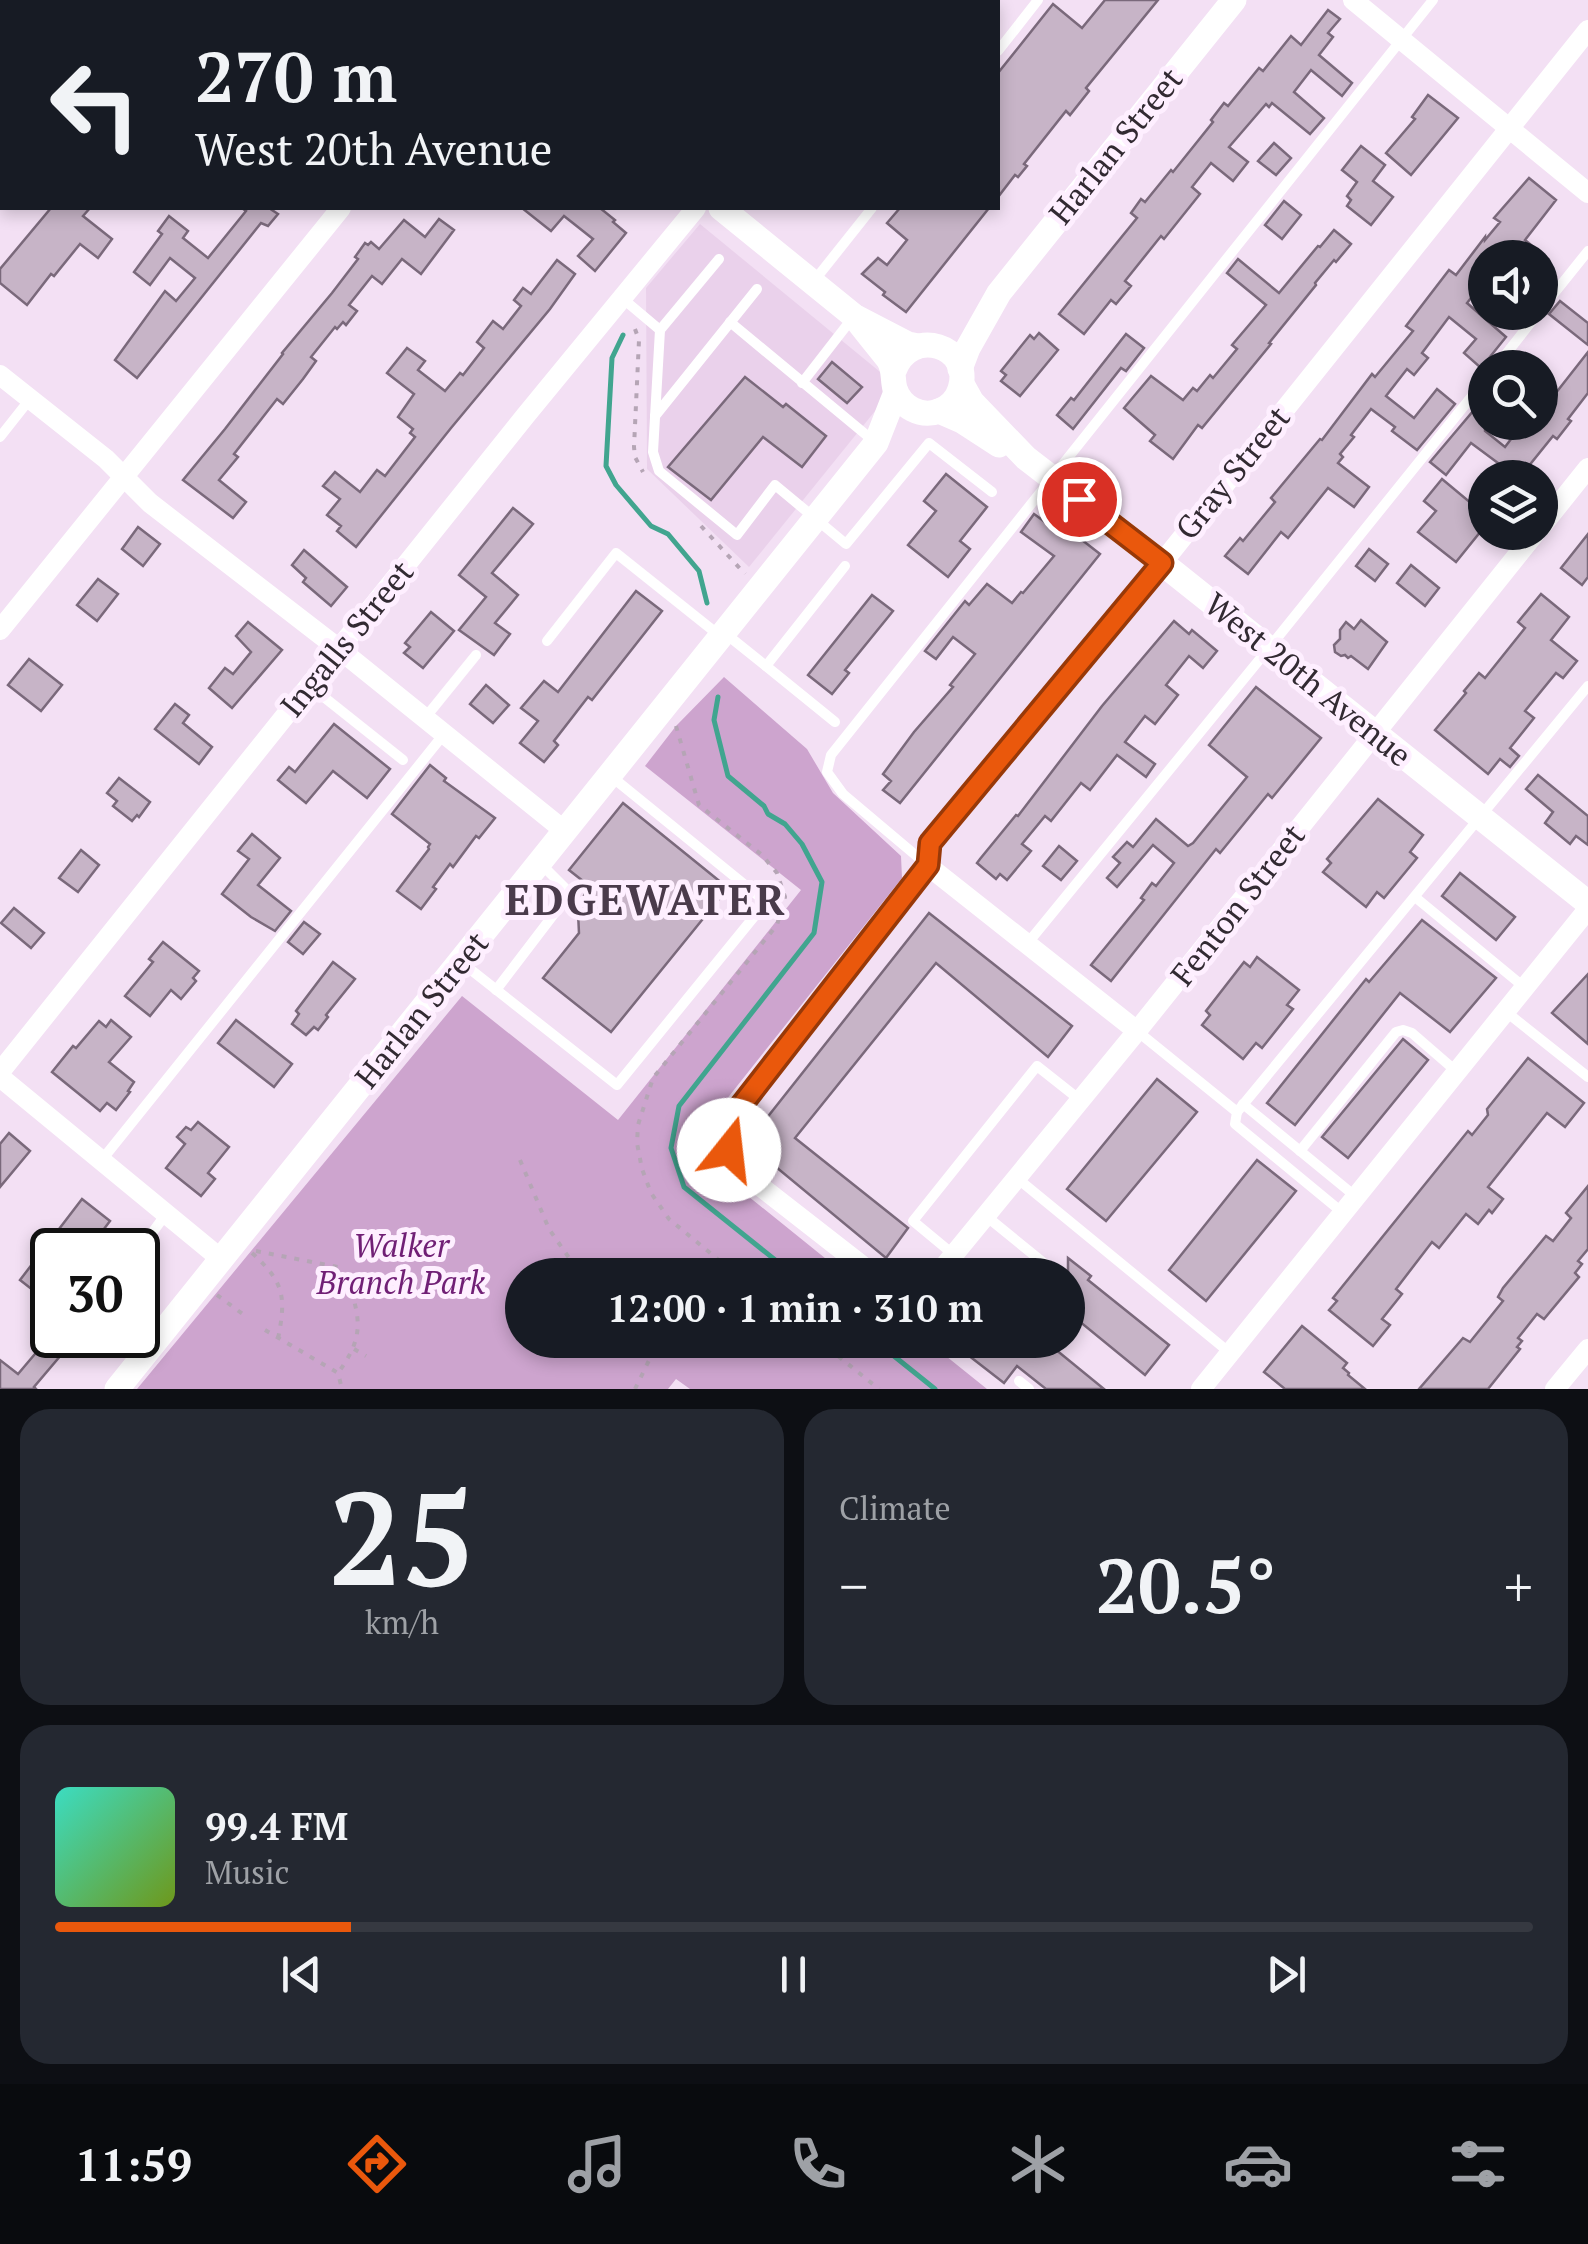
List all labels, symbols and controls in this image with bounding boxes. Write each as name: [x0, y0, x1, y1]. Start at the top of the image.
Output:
text: 270 m: [195, 29, 397, 122]
icon: left: [30, 40, 160, 170]
street label: Harlan Street: [1039, 58, 1191, 232]
text: West 20th Avenue: [195, 118, 552, 178]
map controls: [1468, 240, 1558, 550]
button: sound: [1468, 240, 1558, 330]
button: search: [1468, 350, 1558, 440]
street label: Gray Street: [1166, 397, 1299, 548]
pin: [1037, 457, 1122, 542]
button: layers: [1468, 460, 1558, 550]
icon: arrive: [1052, 472, 1107, 527]
street label: Ingalls Street: [270, 551, 422, 725]
street label: West 20th Avenue: [1197, 583, 1421, 776]
street label: Fenton Street: [1161, 815, 1314, 994]
district label: EDGEWATER: [505, 871, 787, 927]
street label: Harlan Street: [345, 922, 497, 1096]
position arrow: [677, 1098, 781, 1202]
park label: Walker Branch Park: [316, 1224, 486, 1303]
speed limit sign: 30: [30, 1228, 160, 1358]
text: 12:00 · 1 min · 310 m: [607, 1283, 983, 1333]
text: 25: [329, 1450, 475, 1622]
text: Climate: [839, 1487, 951, 1529]
text: 20.5°: [1096, 1535, 1276, 1634]
text: −: [839, 1549, 868, 1622]
text: +: [1504, 1549, 1533, 1622]
text: km/h: [365, 1601, 439, 1643]
text: 99.4 FM: [205, 1801, 348, 1851]
text: Music: [205, 1851, 290, 1893]
icon: previous: [274, 1947, 329, 2002]
icon: pause: [766, 1947, 821, 2002]
icon: next: [1259, 1947, 1314, 2002]
icon: directions: [342, 2129, 412, 2199]
icon: music: [562, 2129, 632, 2199]
icon: phone: [783, 2129, 853, 2199]
icon: climate: [1003, 2129, 1073, 2199]
icon: car: [1223, 2129, 1293, 2199]
icon: filters: [1443, 2129, 1513, 2199]
text: 11:59: [75, 2134, 192, 2194]

